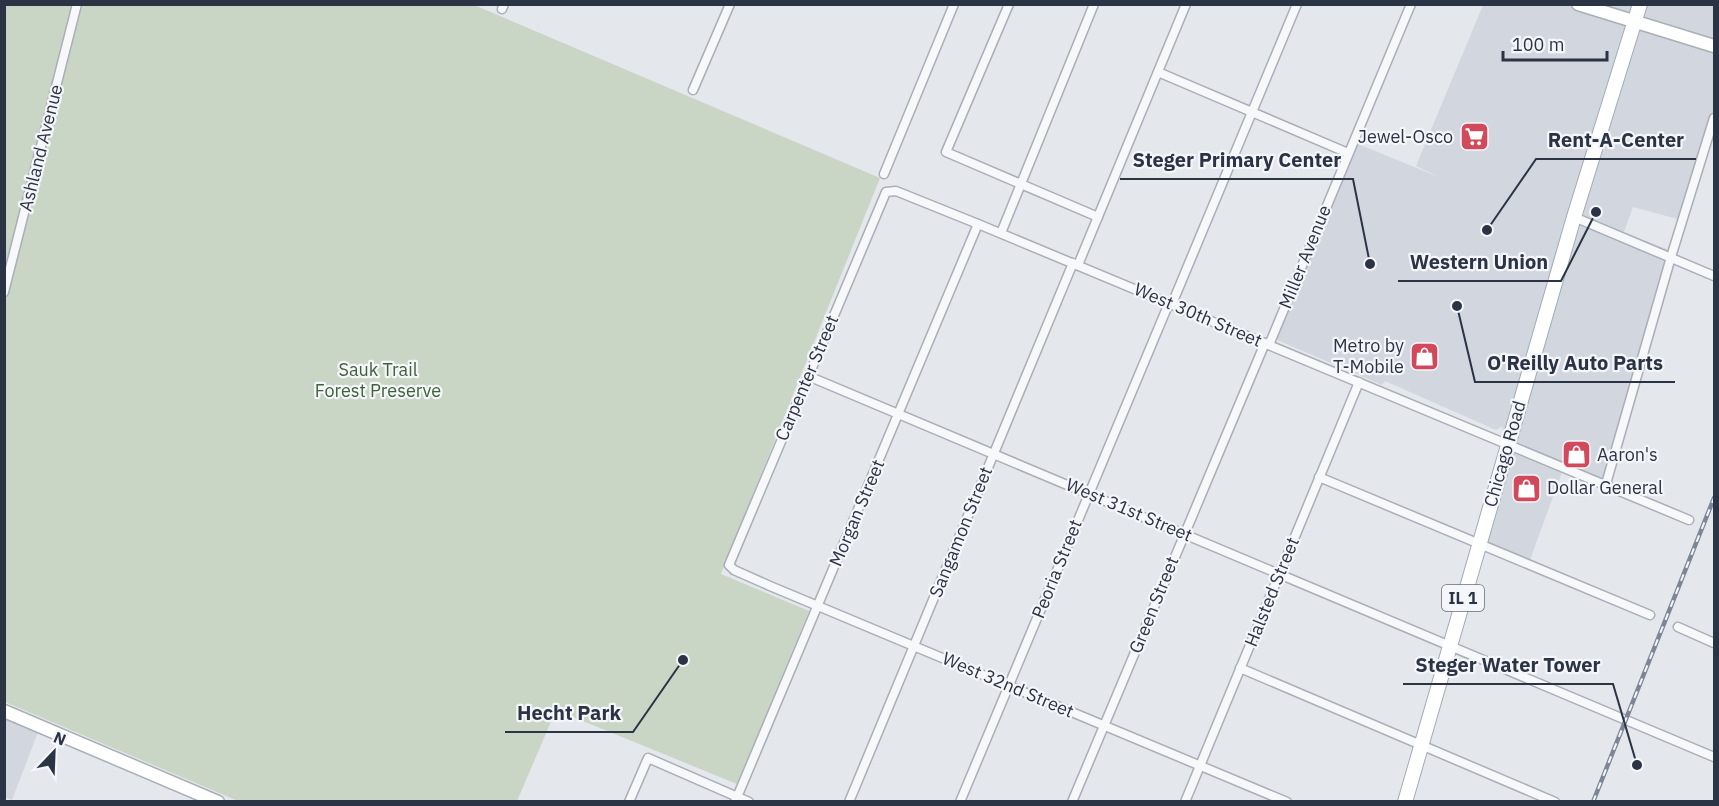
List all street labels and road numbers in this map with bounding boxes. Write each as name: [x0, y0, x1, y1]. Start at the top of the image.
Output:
street label: Ashland Avenue: [14, 82, 67, 214]
street label: Miller Avenue: [1273, 202, 1336, 312]
street label: West 30th Street: [1131, 277, 1266, 352]
street label: Carpenter Street: [770, 311, 843, 444]
street label: Chicago Road: [1478, 398, 1531, 510]
street label: Morgan Street: [824, 456, 889, 570]
street label: Sangamon Street: [924, 463, 997, 601]
street label: West 31st Street: [1063, 473, 1196, 547]
street label: Peoria Street: [1026, 516, 1087, 622]
street label: Halsted Street: [1239, 534, 1304, 650]
street label: Green Street: [1124, 553, 1183, 657]
road number: IL 1: [1442, 585, 1484, 611]
street label: West 32nd Street: [939, 646, 1077, 723]

